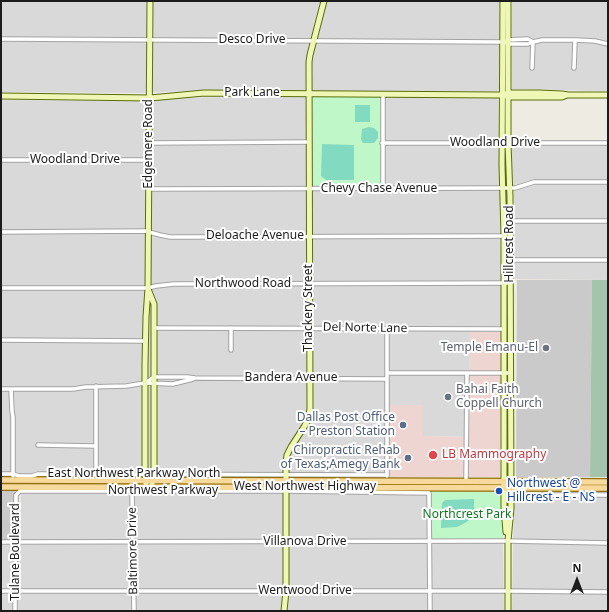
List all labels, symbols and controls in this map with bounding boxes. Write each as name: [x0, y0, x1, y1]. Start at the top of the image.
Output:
street label: Desco Drive: [218, 33, 286, 47]
street label: Park Lane: [224, 86, 280, 100]
street label: Edgemere Road: [142, 99, 156, 189]
street label: Woodland Drive: [450, 136, 540, 150]
street label: Woodland Drive: [30, 153, 120, 167]
street label: Chevy Chase Avenue: [321, 182, 437, 196]
street label: Hillcrest Road: [503, 205, 517, 283]
street label: Deloache Avenue: [206, 229, 304, 243]
street label: Thackery Street: [302, 264, 316, 352]
street label: Northwood Road: [195, 277, 291, 291]
street label: Del Norte Lane: [323, 320, 407, 336]
place label: Temple Emanu-El: [441, 341, 538, 355]
marker: Temple Emanu-El: [541, 343, 551, 353]
street label: Bandera Avenue: [245, 371, 337, 385]
place label: Bahai Faith Coppell Church: [456, 383, 542, 411]
marker: Bahai Faith Coppell Church: [443, 392, 453, 402]
place label: Dallas Post Office – Preston Station: [297, 411, 395, 439]
marker: Dallas Post Office – Preston Station: [398, 420, 408, 430]
place label: Chiropractic Rehab of Texas;Amegy Bank: [280, 444, 400, 472]
place label: LB Mammography: [442, 448, 546, 462]
marker: LB Mammography: [427, 449, 439, 461]
marker: Chiropractic Rehab of Texas;Amegy Bank: [403, 453, 413, 463]
street label: East Northwest Parkway North: [48, 467, 220, 481]
place label: Northwest @ Hillcrest - E - NS: [507, 477, 595, 505]
street label: West Northwest Highway: [234, 480, 376, 494]
street label: Northwest Parkway: [108, 484, 218, 498]
marker: Northwest @ Hillcrest - E - NS: [494, 486, 504, 496]
street label: Tulane Boulevard: [9, 503, 23, 601]
street label: Baltimore Drive: [125, 507, 141, 595]
park label: Northcrest Park: [423, 508, 511, 522]
street label: Villanova Drive: [263, 535, 347, 549]
north arrow: [557, 560, 597, 600]
text: N: [573, 560, 581, 575]
street label: Wentwood Drive: [258, 584, 352, 598]

